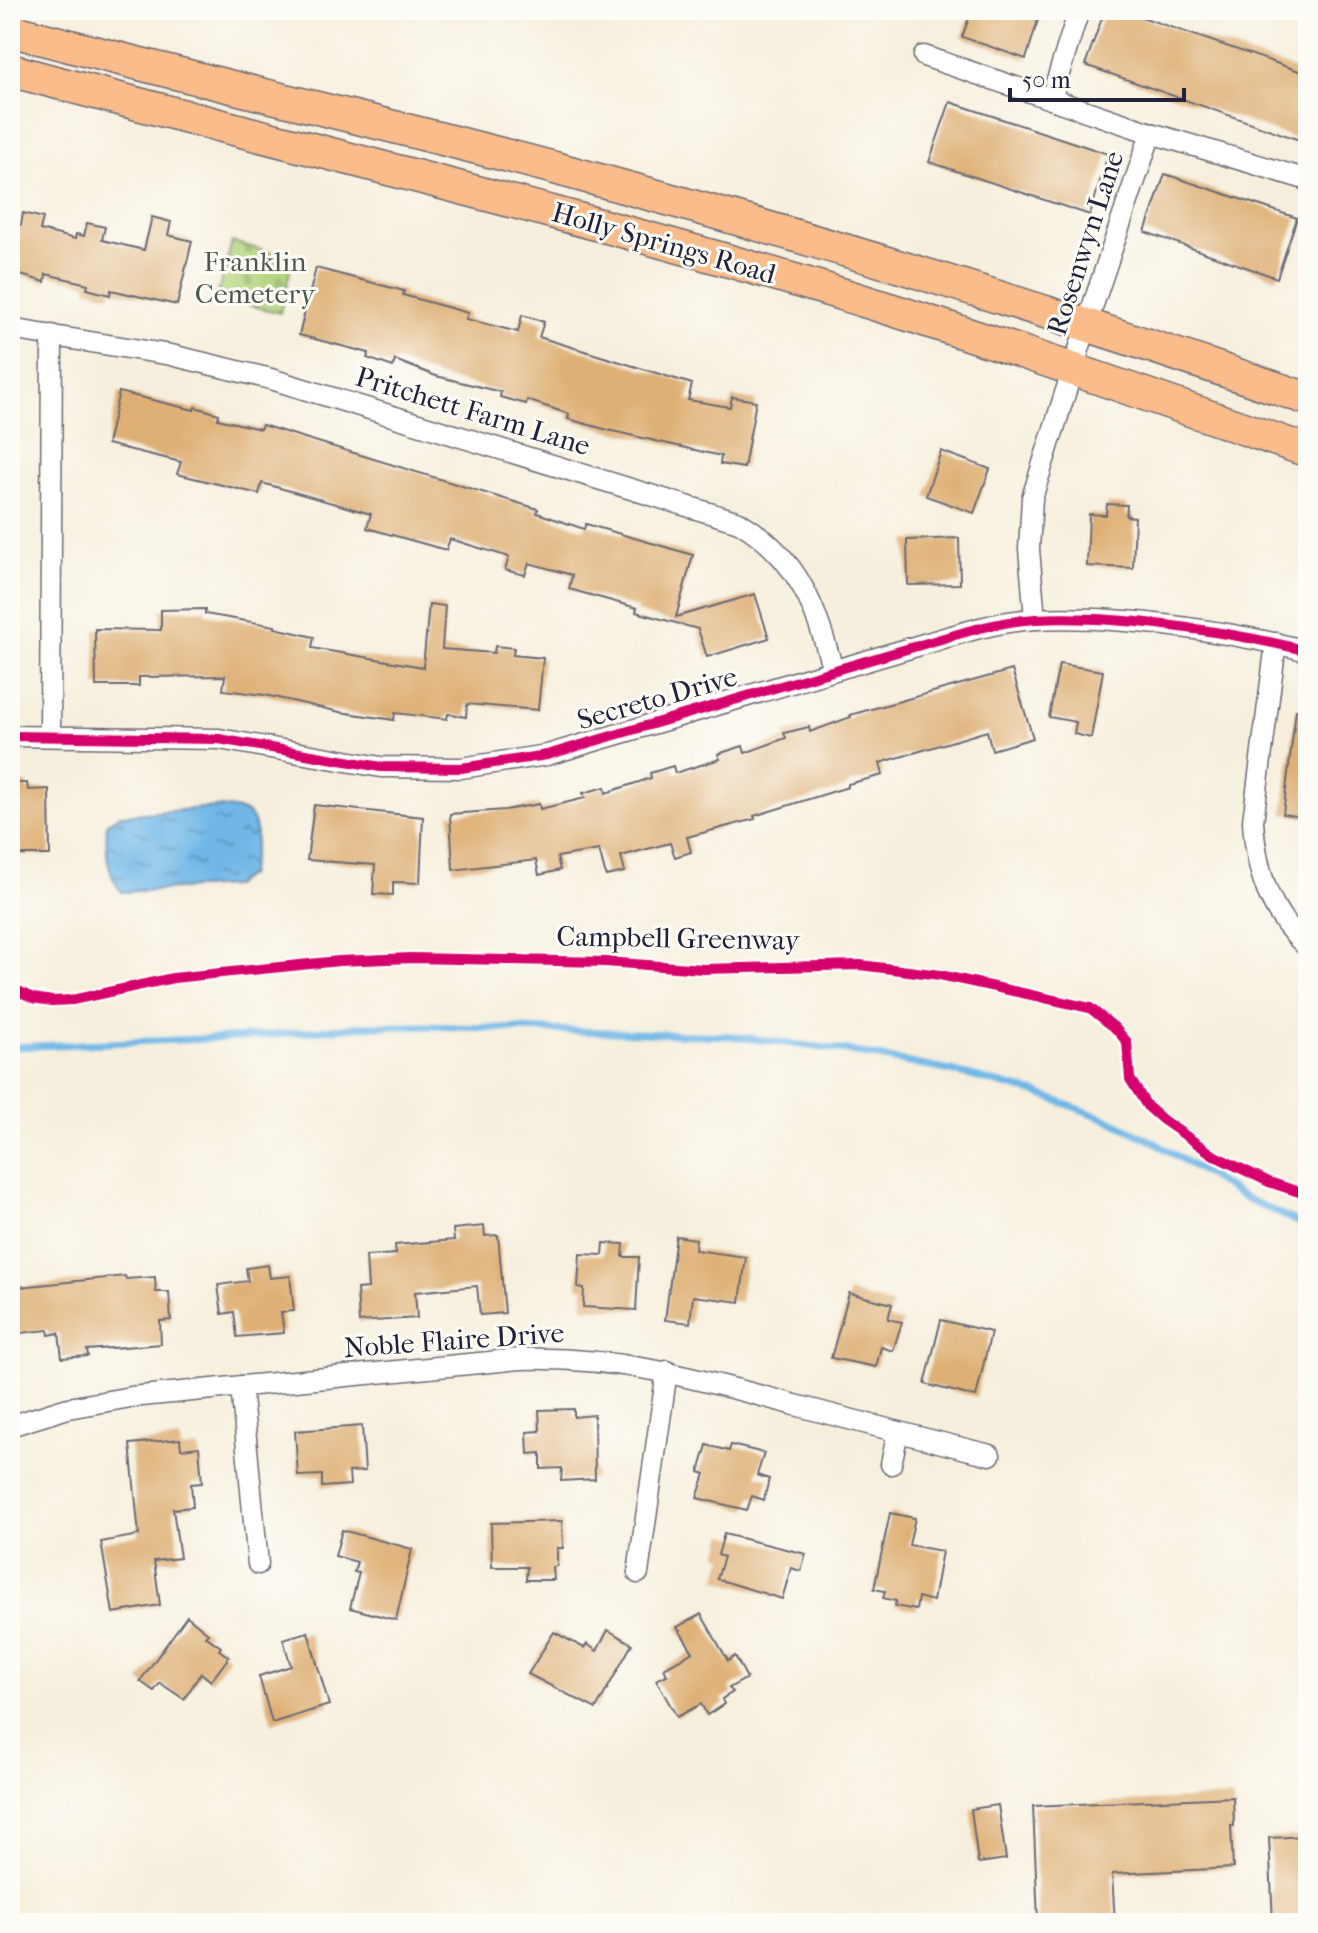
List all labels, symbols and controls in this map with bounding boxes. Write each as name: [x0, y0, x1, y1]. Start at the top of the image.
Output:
scale bar: [1010, 52, 1184, 102]
text: 50 m: [1022, 66, 1071, 94]
street label: Rosenwyn Lane: [1040, 147, 1130, 339]
street label: Holly Springs Road: [548, 195, 780, 291]
park label: Franklin Cemetery: [195, 245, 316, 310]
street label: Pritchett Farm Lane: [352, 360, 594, 462]
street label: Secreto Drive: [573, 659, 741, 737]
street label: Campbell Greenway: [556, 919, 801, 957]
street label: Noble Flaire Drive: [343, 1316, 565, 1364]

